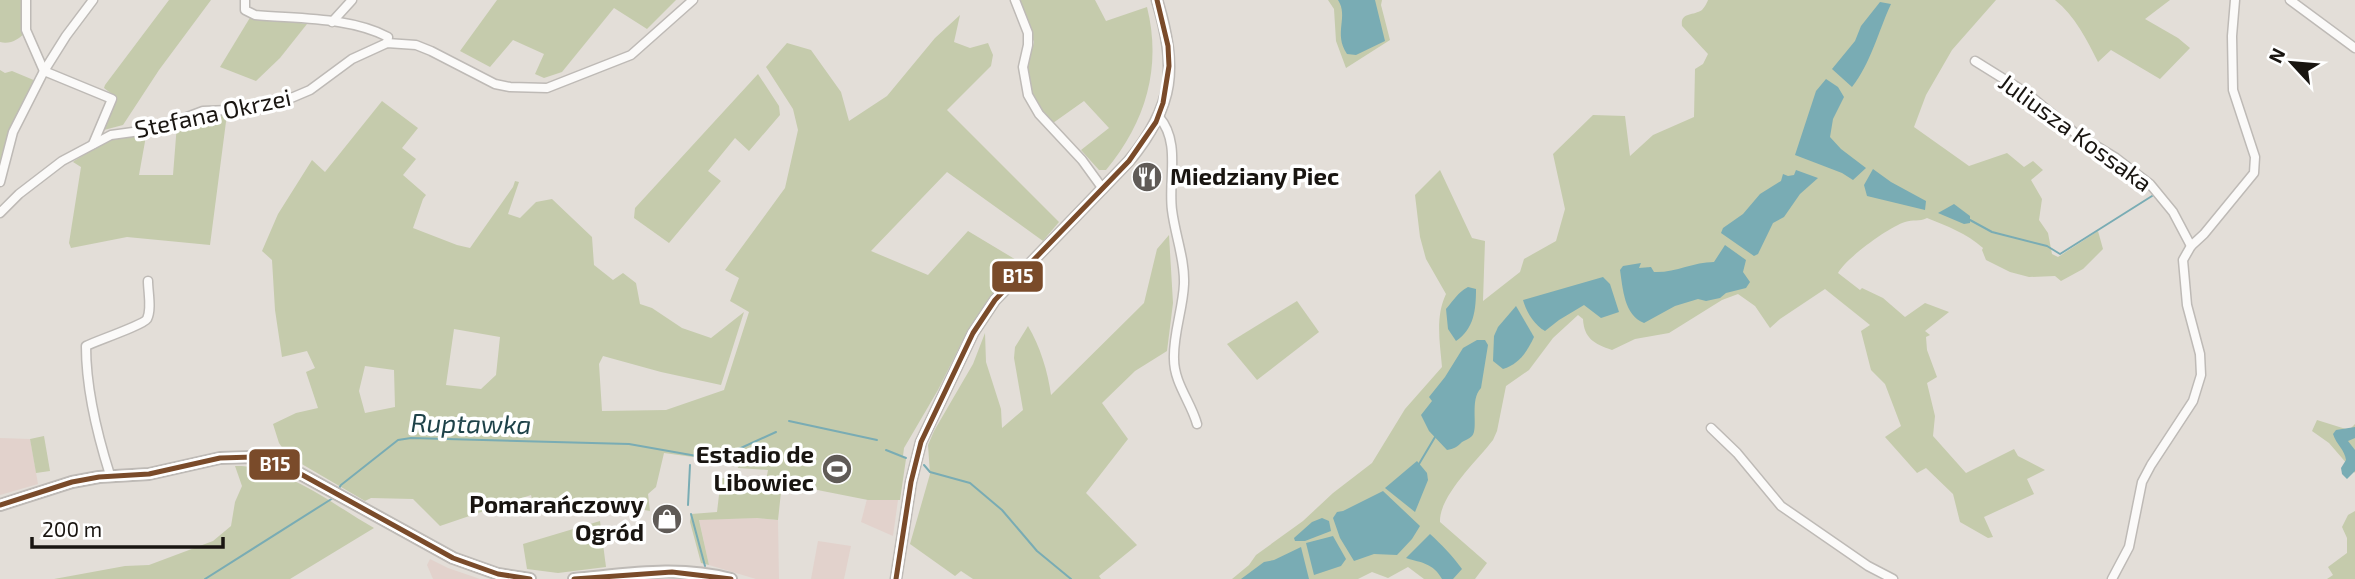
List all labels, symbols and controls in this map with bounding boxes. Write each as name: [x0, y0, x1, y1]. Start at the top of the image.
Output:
north arrow: [2257, 28, 2327, 98]
text: N: [2263, 44, 2290, 67]
street label: Juliusza Kossaka: [1994, 67, 2158, 197]
street label: Stefana Okrzei: [132, 82, 293, 143]
restaurant icon: Miedziany Piec: [1130, 160, 1164, 194]
place label: Miedziany Piec: [1170, 161, 1339, 190]
line badge: B15: [991, 260, 1044, 293]
text: B15: [1003, 264, 1033, 287]
water label: Ruptawka: [410, 406, 532, 439]
place label: Estadio de Libowiec: [696, 439, 814, 496]
line badge: B15: [248, 448, 301, 481]
text: B15: [260, 452, 290, 475]
sports icon: Estadio de Libowiec: [820, 452, 854, 486]
place label: Pomarańczowy Ogród: [469, 489, 644, 546]
shop icon: Pomarańczowy Ogród: [650, 502, 684, 536]
scale bar: [32, 505, 222, 550]
text: 200 m: [42, 516, 102, 541]

